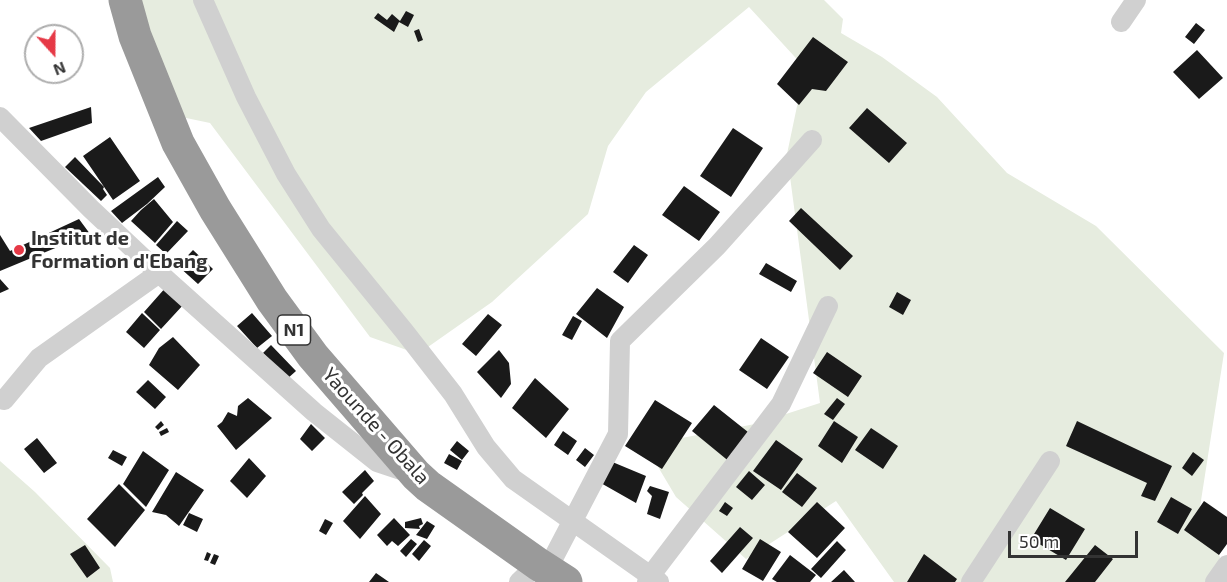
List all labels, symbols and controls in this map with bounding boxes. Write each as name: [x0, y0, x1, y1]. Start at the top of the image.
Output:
north arrow: [24, 24, 84, 84]
text: N: [51, 58, 69, 80]
place label: Institut de Formation d'Ebang: [31, 226, 208, 273]
marker: Institut de Formation d'Ebang: [12, 243, 26, 257]
road number: N1: [278, 315, 310, 345]
street label: Yaounde - Obala: [317, 363, 435, 489]
scale bar: [1011, 519, 1142, 557]
text: 50 m: [1019, 530, 1059, 552]

